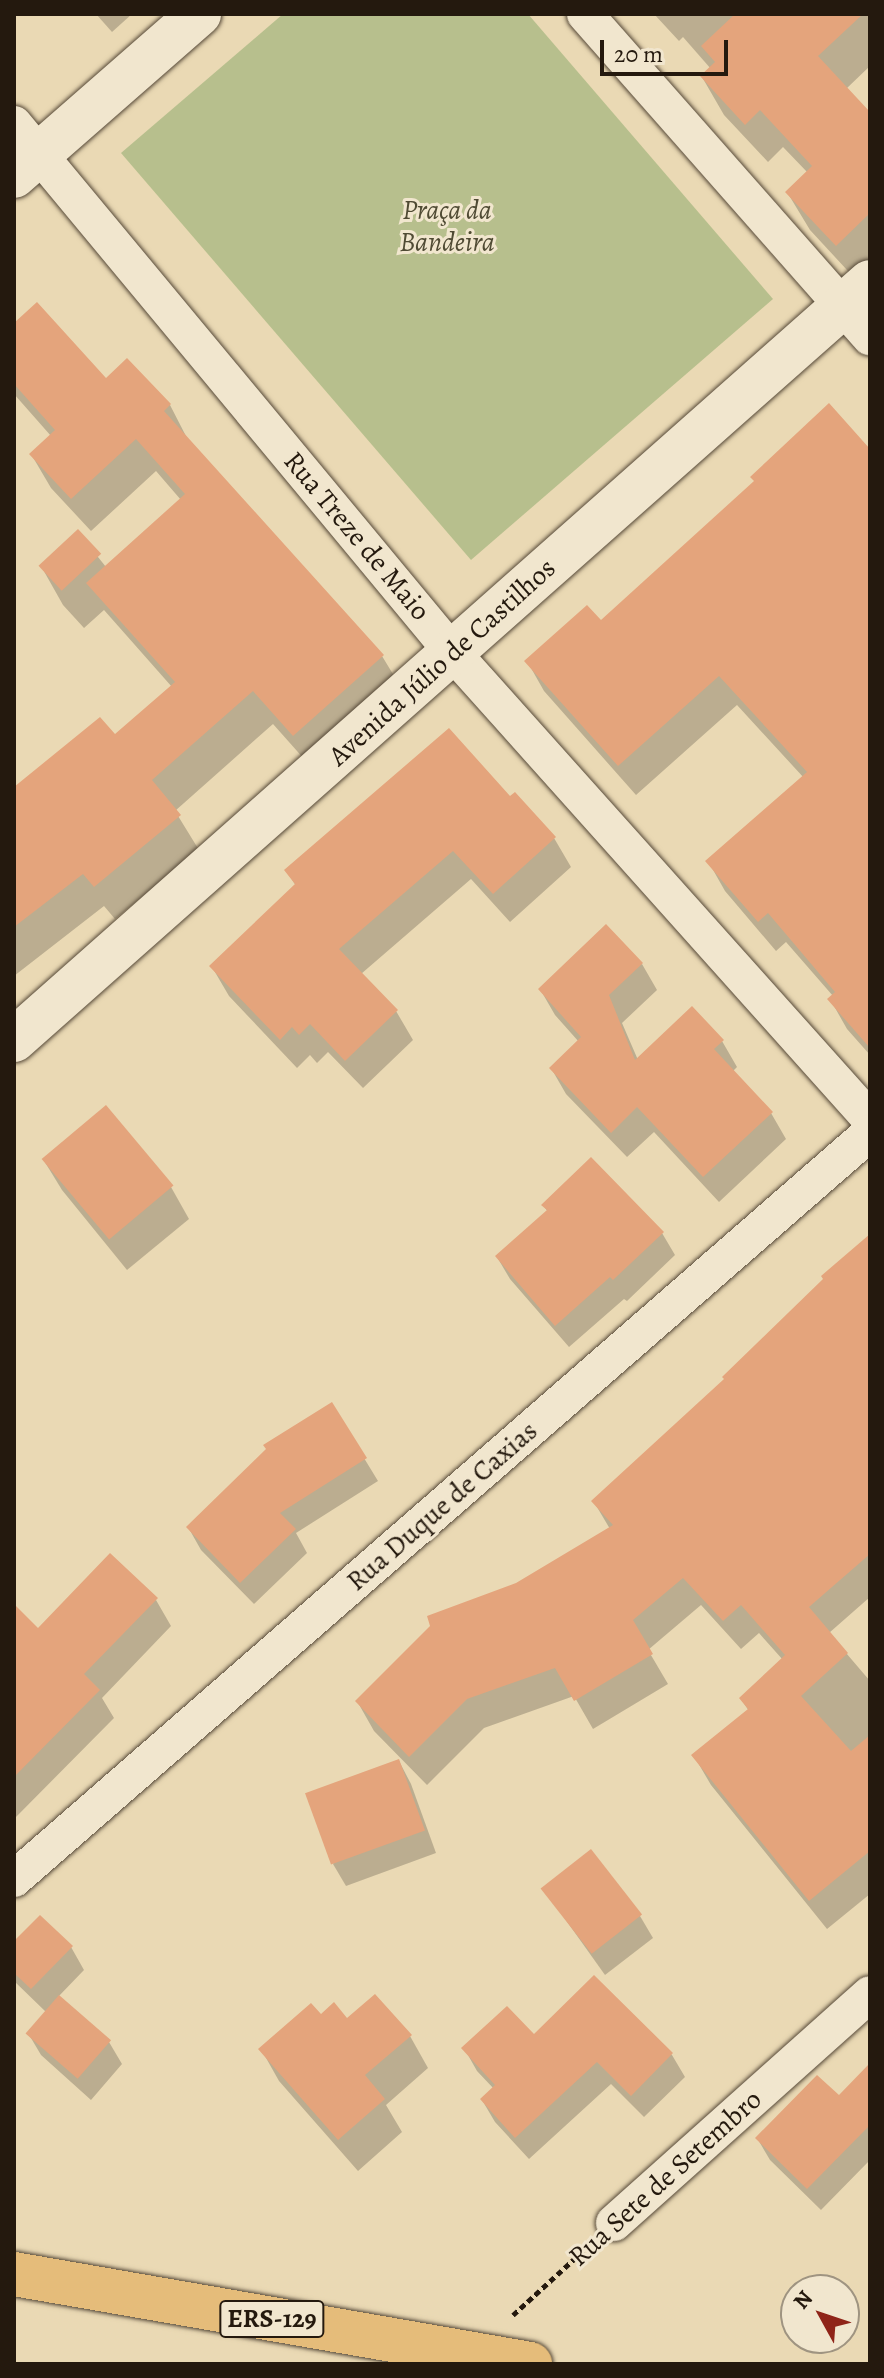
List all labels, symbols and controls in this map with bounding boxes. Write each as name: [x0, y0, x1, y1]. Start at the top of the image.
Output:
scale bar: [604, 24, 732, 74]
text: 20 m: [614, 38, 663, 70]
park label: Praça da Bandeira: [399, 193, 495, 259]
street label: Rua Treze de Maio: [277, 445, 437, 627]
street label: Avenida Júlio de Castilhos: [322, 551, 562, 773]
street label: Rua Duque de Caxias: [340, 1414, 544, 1598]
street label: Rua Sete de Setembro: [562, 2083, 768, 2273]
north arrow: [780, 2274, 860, 2354]
text: N: [787, 2284, 820, 2316]
road number: ERS-129: [218, 2297, 326, 2341]

